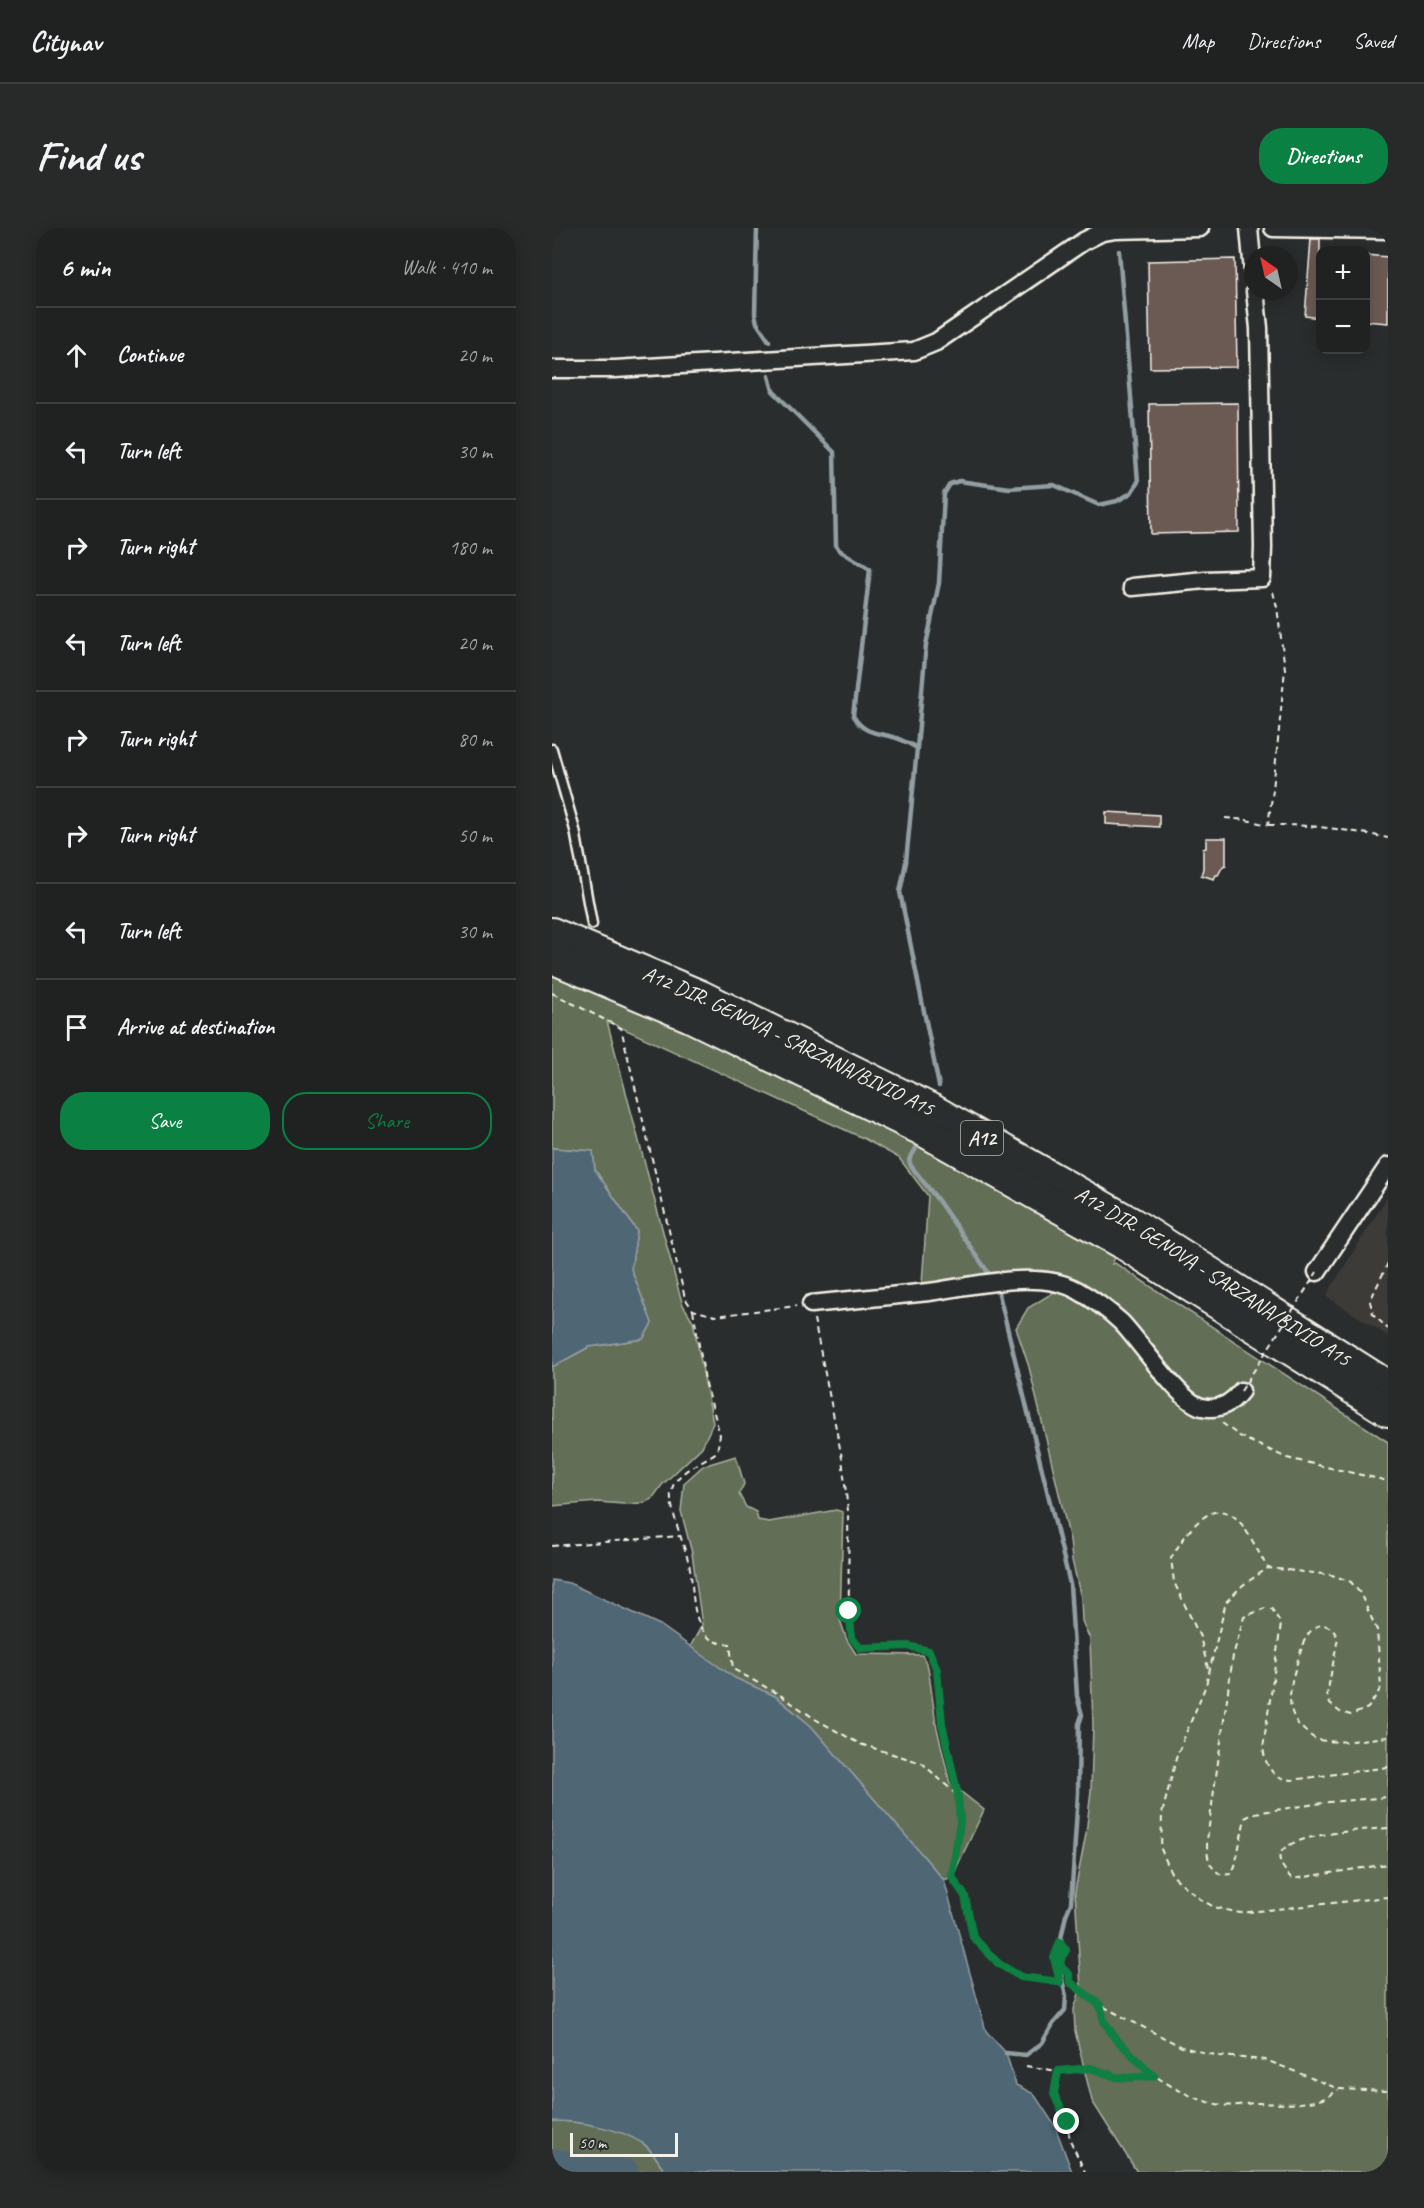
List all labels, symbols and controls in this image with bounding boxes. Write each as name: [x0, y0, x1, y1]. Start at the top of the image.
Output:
text: Citynav: [30, 24, 101, 59]
text: Map: [1182, 28, 1214, 54]
text: Directions: [1247, 28, 1320, 54]
text: Saved: [1353, 28, 1394, 54]
button: Directions: [1259, 128, 1388, 184]
text: Find us: [36, 130, 141, 183]
north arrow: [1244, 246, 1298, 300]
map controls: [1316, 246, 1370, 354]
button: +: [1316, 246, 1370, 300]
text: 6 min: [60, 251, 110, 284]
text: Walk · 410 m: [402, 255, 492, 280]
button: −: [1316, 300, 1370, 354]
icon: ahead: [60, 339, 93, 372]
text: Continue: [117, 341, 183, 369]
text: 20 m: [458, 343, 492, 368]
icon: left: [60, 435, 93, 468]
text: Turn left: [117, 437, 181, 465]
text: 30 m: [458, 439, 492, 464]
icon: right: [60, 531, 93, 564]
text: Turn right: [117, 533, 194, 561]
text: 180 m: [449, 535, 492, 560]
icon: left: [60, 627, 93, 660]
text: Turn left: [117, 629, 181, 657]
text: 20 m: [458, 631, 492, 656]
icon: right: [60, 723, 93, 756]
text: Turn right: [117, 725, 194, 753]
text: 80 m: [458, 727, 492, 752]
icon: right: [60, 819, 93, 852]
text: Turn right: [117, 821, 194, 849]
text: 50 m: [458, 823, 492, 848]
icon: left: [60, 915, 93, 948]
text: Turn left: [117, 917, 181, 945]
text: 30 m: [458, 919, 492, 944]
street label: A12 DIR. GENOVA - SARZANA/BIVIO A15: [639, 960, 940, 1122]
icon: arrive: [60, 1011, 93, 1044]
text: Arrive at destination: [117, 1013, 274, 1041]
button: Save: [60, 1092, 270, 1150]
button: Share: [282, 1092, 492, 1150]
road number: A12: [961, 1121, 1003, 1155]
street label: A12 DIR. GENOVA - SARZANA/BIVIO A15: [1071, 1180, 1357, 1373]
route start: [835, 1597, 861, 1623]
route end: [1053, 2108, 1079, 2134]
scale bar: [570, 2130, 678, 2158]
text: 50 m: [579, 2133, 606, 2153]

